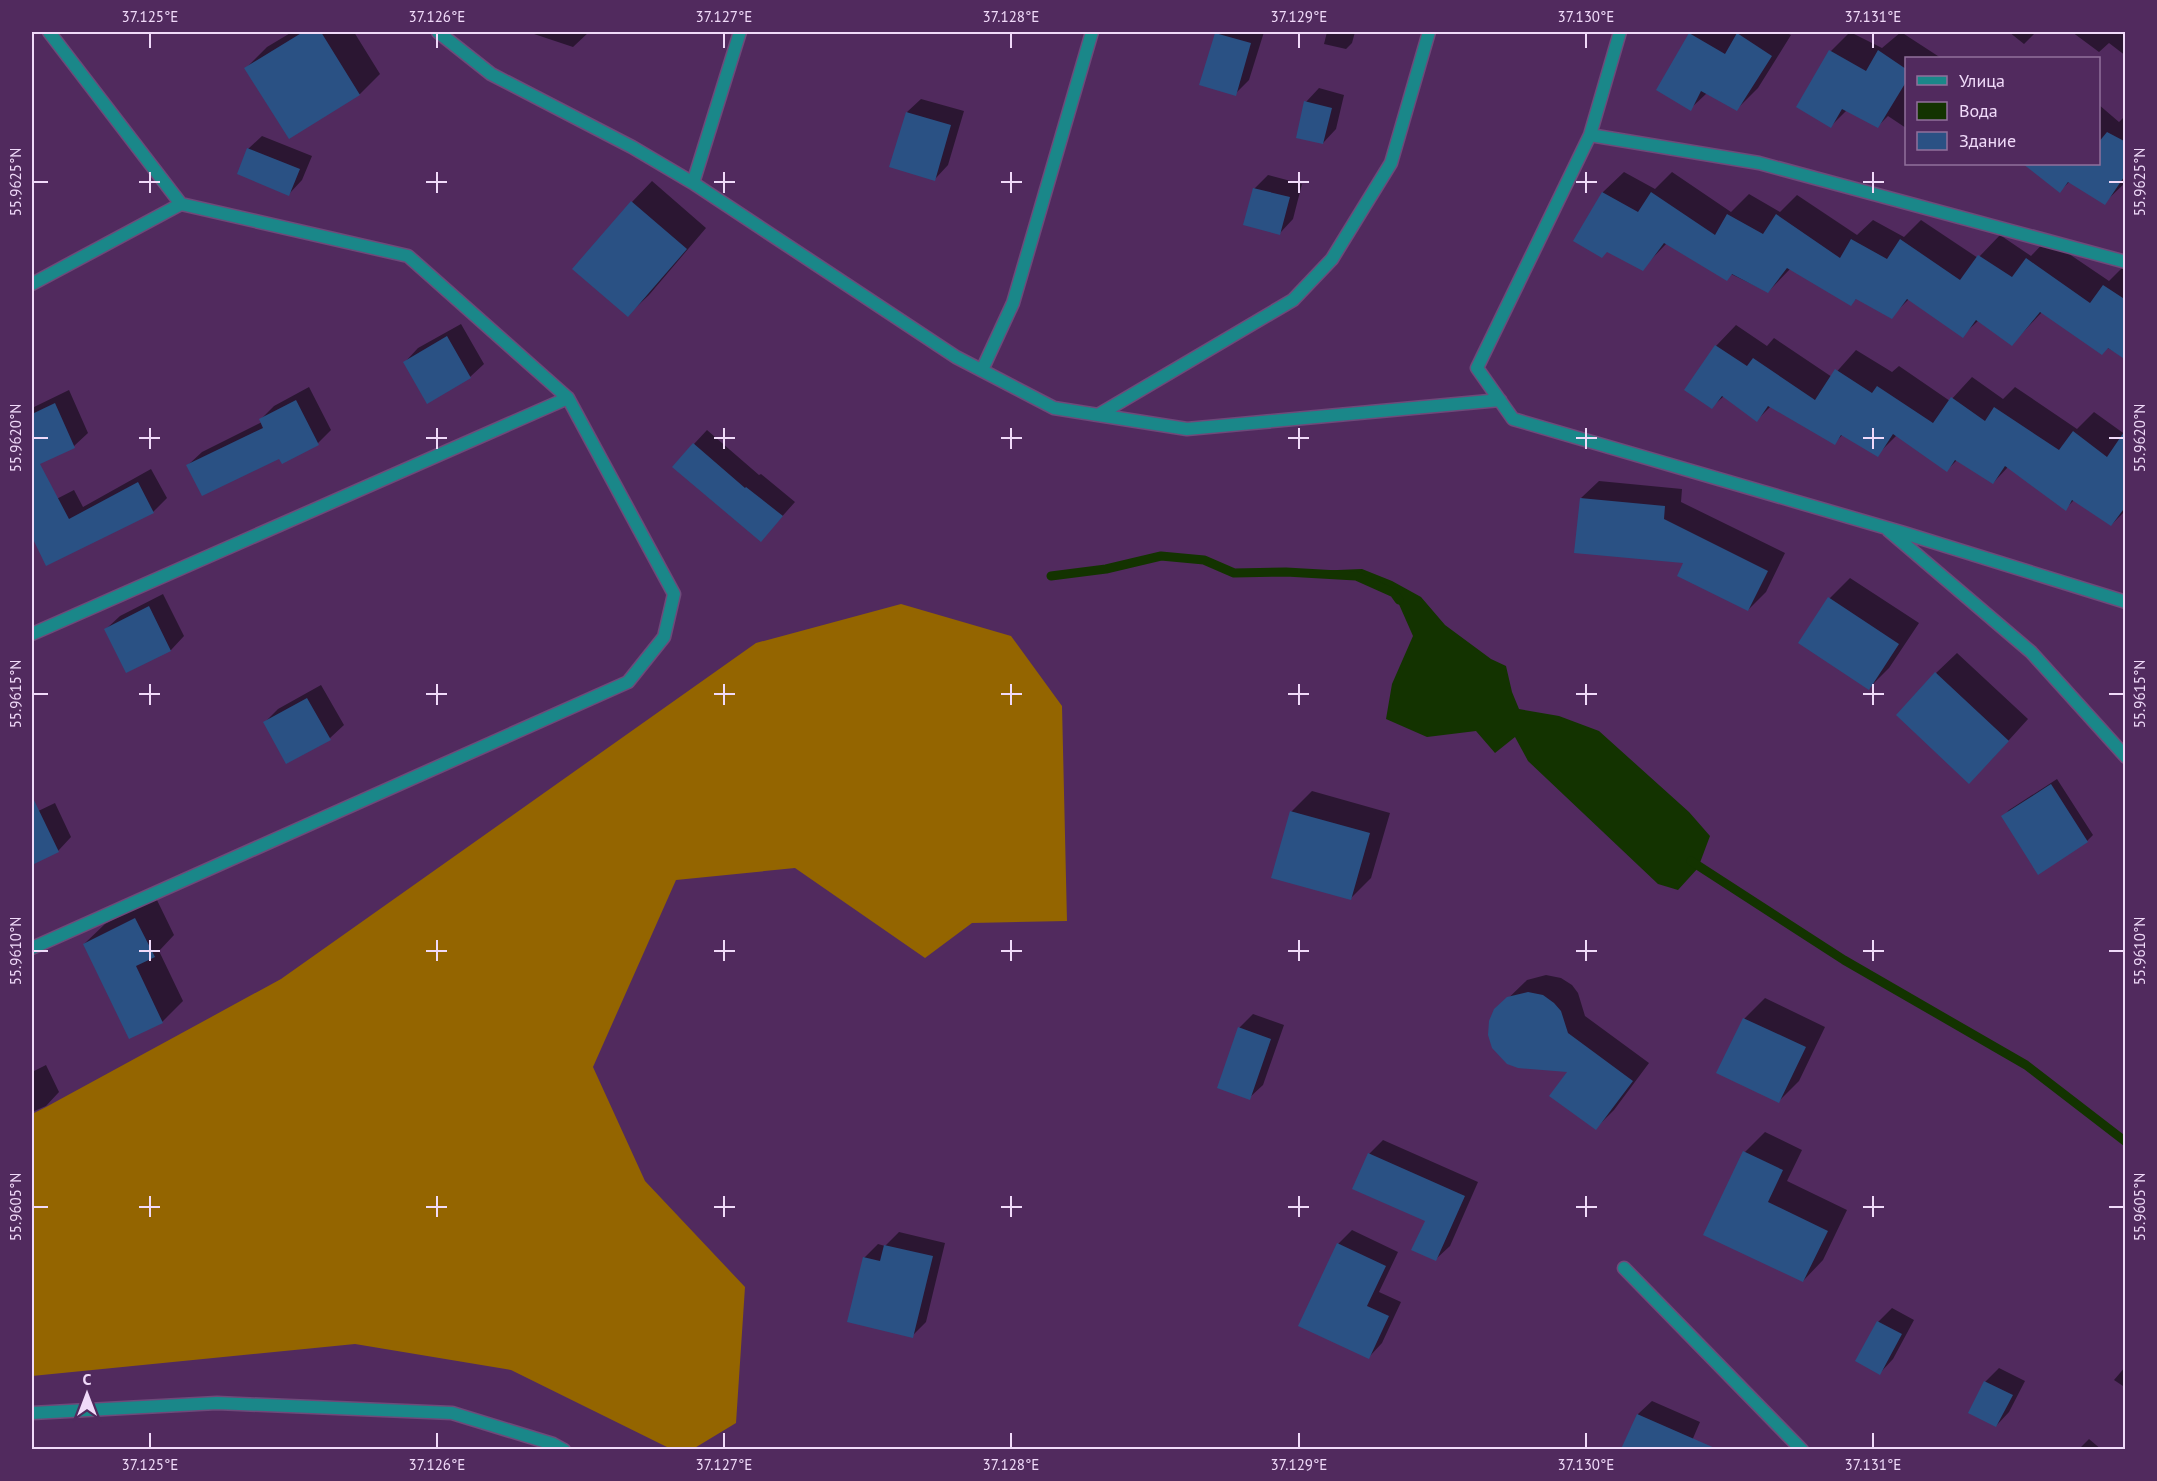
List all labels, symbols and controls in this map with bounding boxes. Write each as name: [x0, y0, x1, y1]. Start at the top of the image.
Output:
text: 37.125°E: [122, 7, 178, 26]
text: 37.126°E: [409, 7, 465, 26]
text: 37.127°E: [696, 7, 752, 26]
text: 37.128°E: [983, 7, 1039, 26]
text: 37.129°E: [1271, 7, 1327, 26]
text: 37.130°E: [1558, 7, 1614, 26]
text: 37.131°E: [1845, 7, 1901, 26]
legend: [1905, 57, 2100, 165]
text: Улица: [1959, 69, 2005, 92]
text: Вода: [1959, 99, 1998, 122]
text: Здание: [1959, 129, 2016, 152]
text: 55.9625°N: [6, 148, 25, 216]
text: 55.9625°N: [2130, 148, 2149, 216]
text: 55.9620°N: [6, 404, 25, 472]
text: 55.9620°N: [2130, 404, 2149, 472]
text: 55.9615°N: [6, 660, 25, 728]
text: 55.9615°N: [2130, 660, 2149, 728]
text: 55.9610°N: [6, 917, 25, 985]
text: 55.9610°N: [2130, 917, 2149, 985]
text: 55.9605°N: [6, 1173, 25, 1241]
text: 55.9605°N: [2130, 1173, 2149, 1241]
north arrow: [57, 1364, 117, 1424]
text: С: [83, 1369, 92, 1389]
text: 37.125°E: [122, 1455, 178, 1474]
text: 37.126°E: [409, 1455, 465, 1474]
text: 37.127°E: [696, 1455, 752, 1474]
text: 37.128°E: [983, 1455, 1039, 1474]
text: 37.129°E: [1271, 1455, 1327, 1474]
text: 37.130°E: [1558, 1455, 1614, 1474]
text: 37.131°E: [1845, 1455, 1901, 1474]

